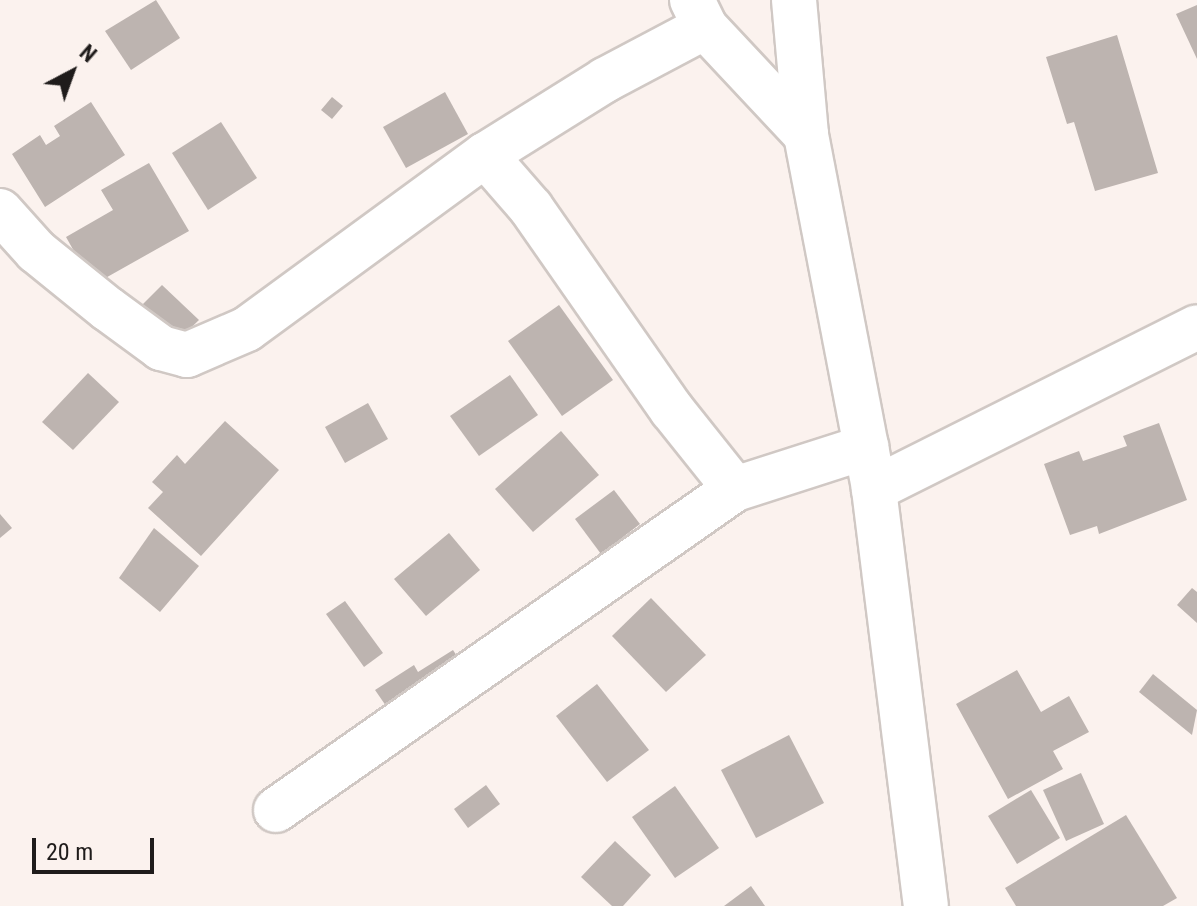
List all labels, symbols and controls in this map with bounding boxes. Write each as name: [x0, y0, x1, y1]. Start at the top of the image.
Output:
north arrow: [32, 32, 112, 112]
text: N: [75, 40, 101, 67]
scale bar: [36, 822, 158, 872]
text: 20 m: [46, 838, 93, 866]

